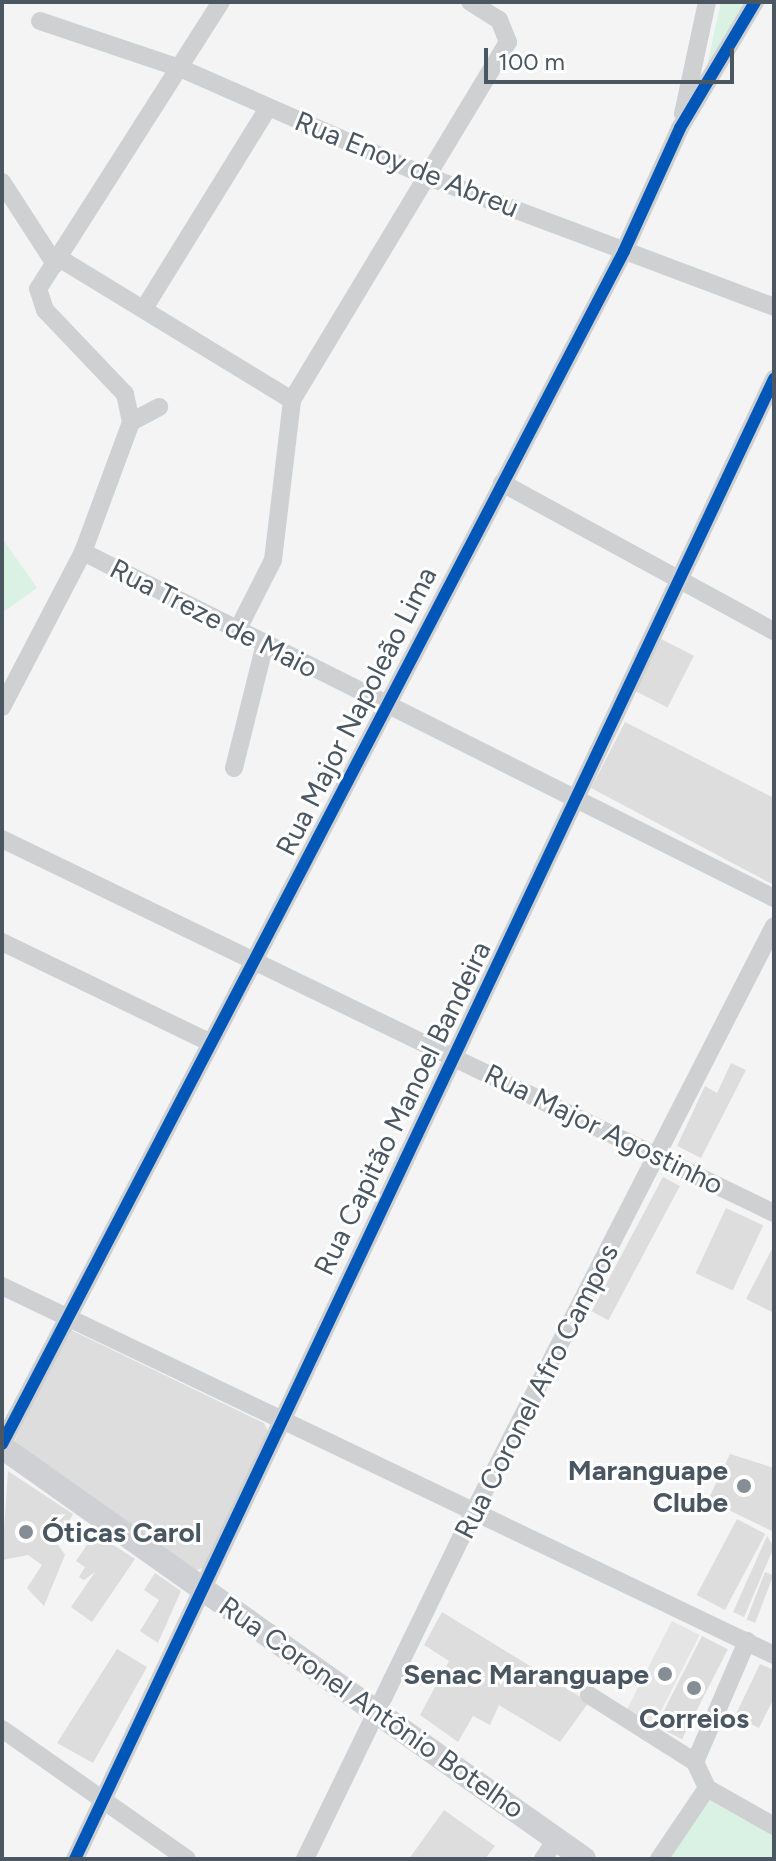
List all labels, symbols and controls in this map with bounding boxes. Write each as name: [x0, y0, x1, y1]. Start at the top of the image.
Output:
scale bar: [488, 32, 738, 82]
text: 100 m: [498, 47, 565, 76]
street label: Rua Enoy de Abreu: [290, 104, 524, 224]
street label: Rua Treze de Maio: [105, 551, 323, 685]
street label: Rua Major Napoleão Lima: [269, 561, 443, 861]
street label: Rua Capitão Manoel Bandeira: [306, 936, 498, 1280]
street label: Rua Major Agostinho: [479, 1057, 729, 1201]
street label: Rua Coronel Afro Campos: [447, 1238, 625, 1544]
place label: Maranguape Clube: [568, 1453, 728, 1519]
marker: Maranguape Clube: [735, 1477, 753, 1495]
place label: Óticas Carol: [42, 1515, 202, 1549]
marker: Óticas Carol: [17, 1523, 35, 1541]
street label: Rua Coronel Antônio Botelho: [213, 1589, 531, 1825]
place label: Senac Maranguape: [403, 1657, 649, 1691]
marker: Senac Maranguape: [656, 1665, 674, 1683]
marker: Correios: [685, 1679, 703, 1697]
place label: Correios: [639, 1701, 749, 1735]

